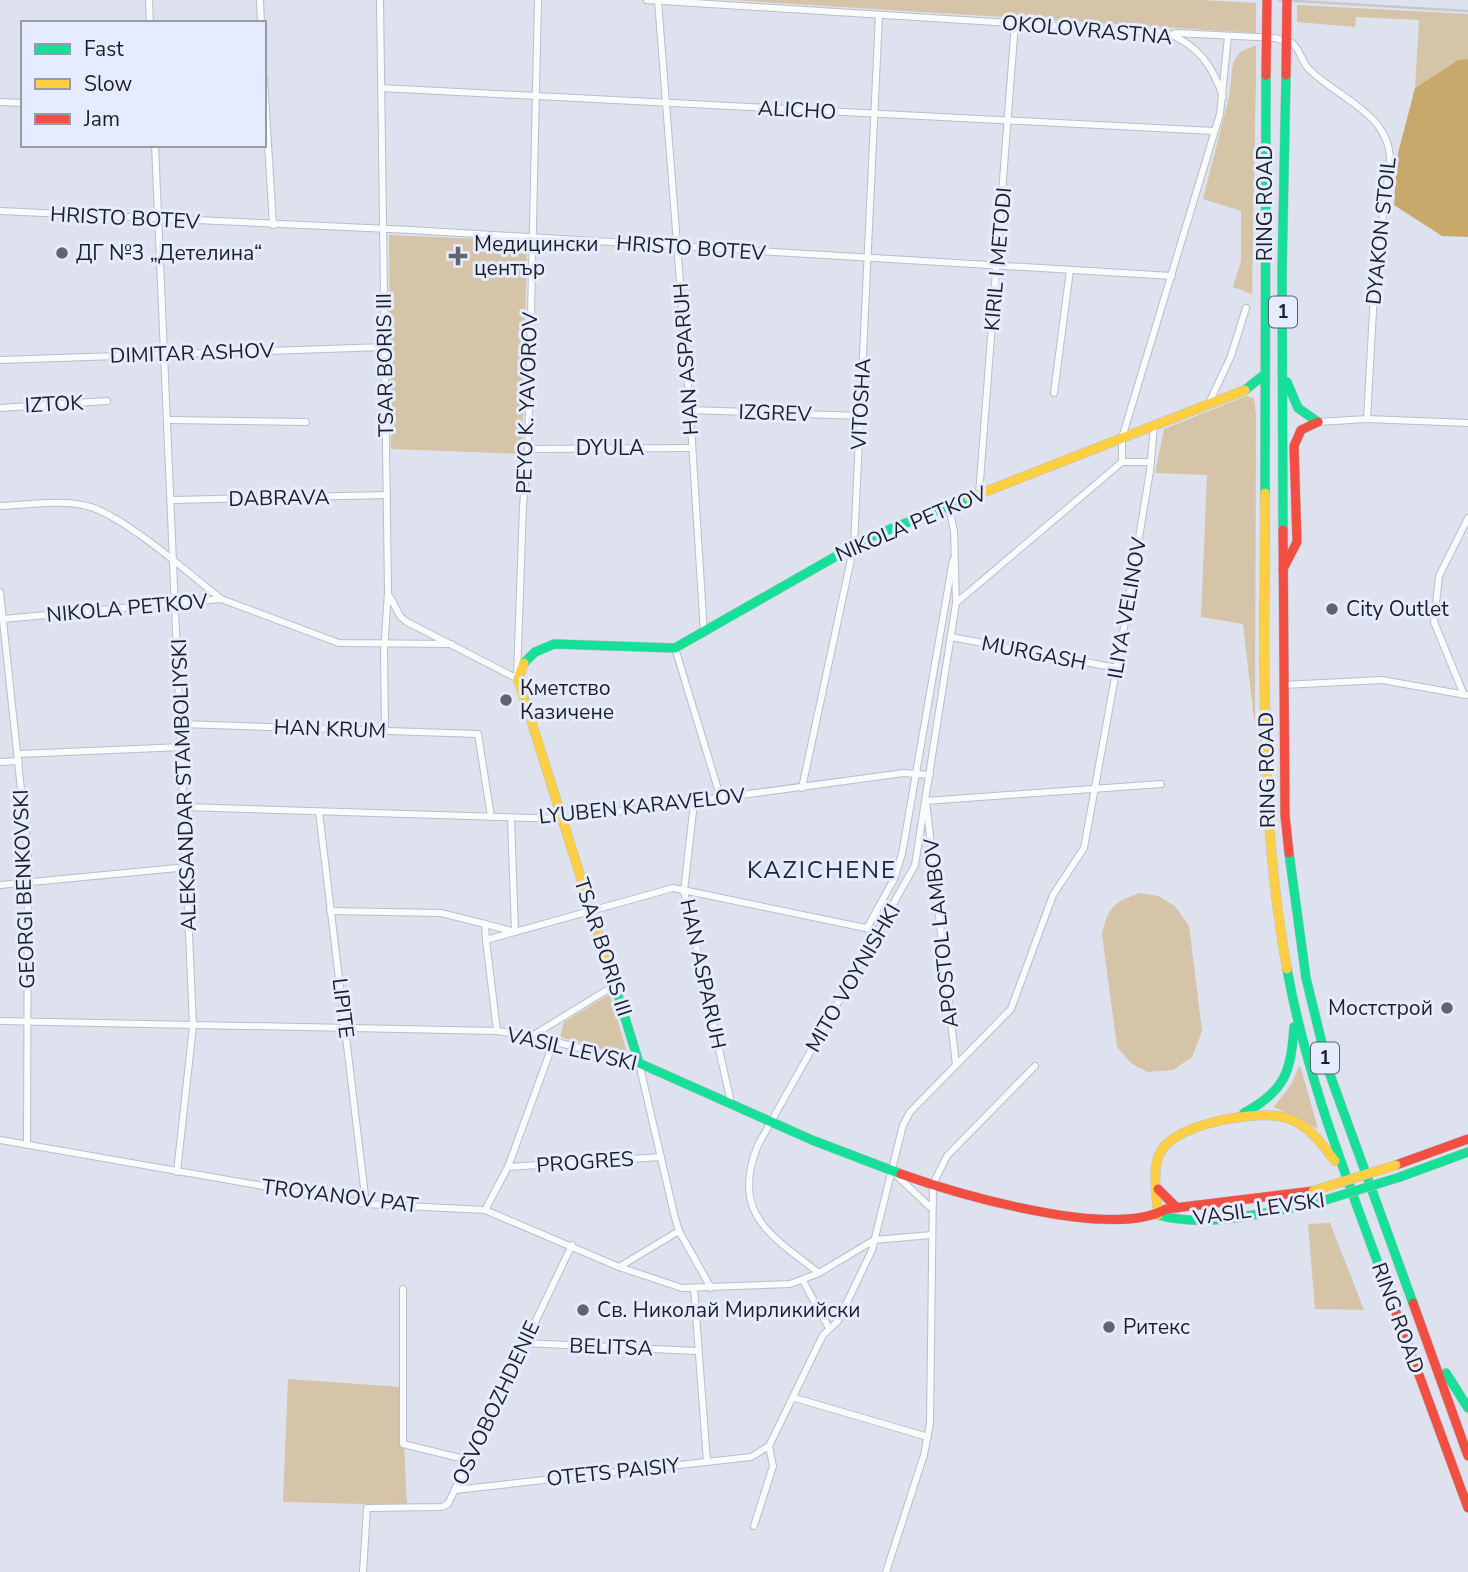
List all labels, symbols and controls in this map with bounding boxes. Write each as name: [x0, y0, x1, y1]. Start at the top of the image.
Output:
street label: OKOLOVRASTNA: [1001, 9, 1173, 51]
legend: [21, 21, 266, 147]
text: Fast: [84, 35, 124, 63]
text: Slow: [84, 70, 133, 98]
street label: ALICHO: [757, 94, 837, 126]
text: Jam: [83, 105, 120, 133]
street label: RING ROAD: [1251, 145, 1279, 261]
street label: DYAKON STOIL: [1359, 155, 1403, 306]
street label: KIRIL I METODI: [978, 186, 1018, 332]
street label: HRISTO BOTEV: [49, 200, 201, 236]
street label: HRISTO BOTEV: [615, 229, 767, 267]
place label: Медицински център: [474, 230, 598, 282]
place label: ДГ №3 „Детелина“: [76, 239, 262, 267]
marker: ДГ №3 „Детелина“: [54, 245, 70, 261]
marker: Медицински център: [448, 246, 468, 266]
street label: HAN ASPARUH: [667, 282, 705, 436]
street label: TSAR BORIS III: [370, 293, 400, 437]
road number: 1: [1269, 296, 1297, 328]
street label: PEYO K. YAVOROV: [510, 311, 544, 494]
street label: DIMITAR ASHOV: [109, 336, 275, 370]
street label: VITOSHA: [845, 357, 877, 452]
street label: IZTOK: [24, 388, 85, 420]
street label: IZGREV: [738, 398, 813, 428]
street label: DYULA: [576, 434, 644, 462]
street label: NIKOLA PETKOV: [831, 479, 991, 569]
street label: DABRAVA: [228, 483, 330, 513]
street label: ILIYA VELINOV: [1101, 535, 1153, 681]
street label: NIKOLA PETKOV: [45, 587, 209, 629]
place label: City Outlet: [1346, 595, 1449, 623]
marker: City Outlet: [1324, 601, 1340, 617]
street label: MURGASH: [979, 629, 1089, 677]
street label: ALEKSANDAR STAMBOLIYSKI: [165, 638, 203, 932]
place label: Кметство Казичене: [520, 674, 614, 726]
marker: Кметство Казичене: [498, 692, 514, 708]
street label: RING ROAD: [1252, 712, 1282, 828]
street label: HAN KRUM: [273, 713, 387, 745]
street label: LYUBEN KARAVELOV: [537, 781, 747, 831]
street label: GEORGI BENKOVSKI: [7, 789, 41, 989]
street label: APOSTOL LAMBOV: [917, 836, 965, 1029]
district label: KAZICHENE: [747, 854, 897, 886]
street label: TSAR BORIS III: [567, 874, 639, 1020]
street label: HAN ASPARUH: [673, 896, 733, 1052]
street label: MITO VOYNISHKI: [799, 899, 907, 1057]
street label: LIPITE: [325, 976, 361, 1040]
place label: Мостстрой: [1328, 994, 1433, 1022]
marker: Мостстрой: [1439, 1000, 1455, 1016]
street label: VASIL LEVSKI: [503, 1020, 640, 1078]
road number: 1: [1311, 1042, 1339, 1074]
street label: PROGRES: [535, 1145, 635, 1179]
street label: TROYANOV PAT: [260, 1173, 420, 1220]
street label: VASIL LEVSKI: [1190, 1186, 1327, 1232]
street label: RING ROAD: [1365, 1259, 1431, 1377]
place label: Св. Николай Мирликийски: [597, 1296, 860, 1324]
marker: Св. Николай Мирликийски: [575, 1302, 591, 1318]
place label: Ритекс: [1123, 1313, 1190, 1341]
street label: OSVOBOZHDENIE: [446, 1316, 546, 1490]
marker: Ритекс: [1101, 1319, 1117, 1335]
street label: BELITSA: [569, 1332, 653, 1362]
street label: OTETS PAISIY: [545, 1451, 681, 1493]

